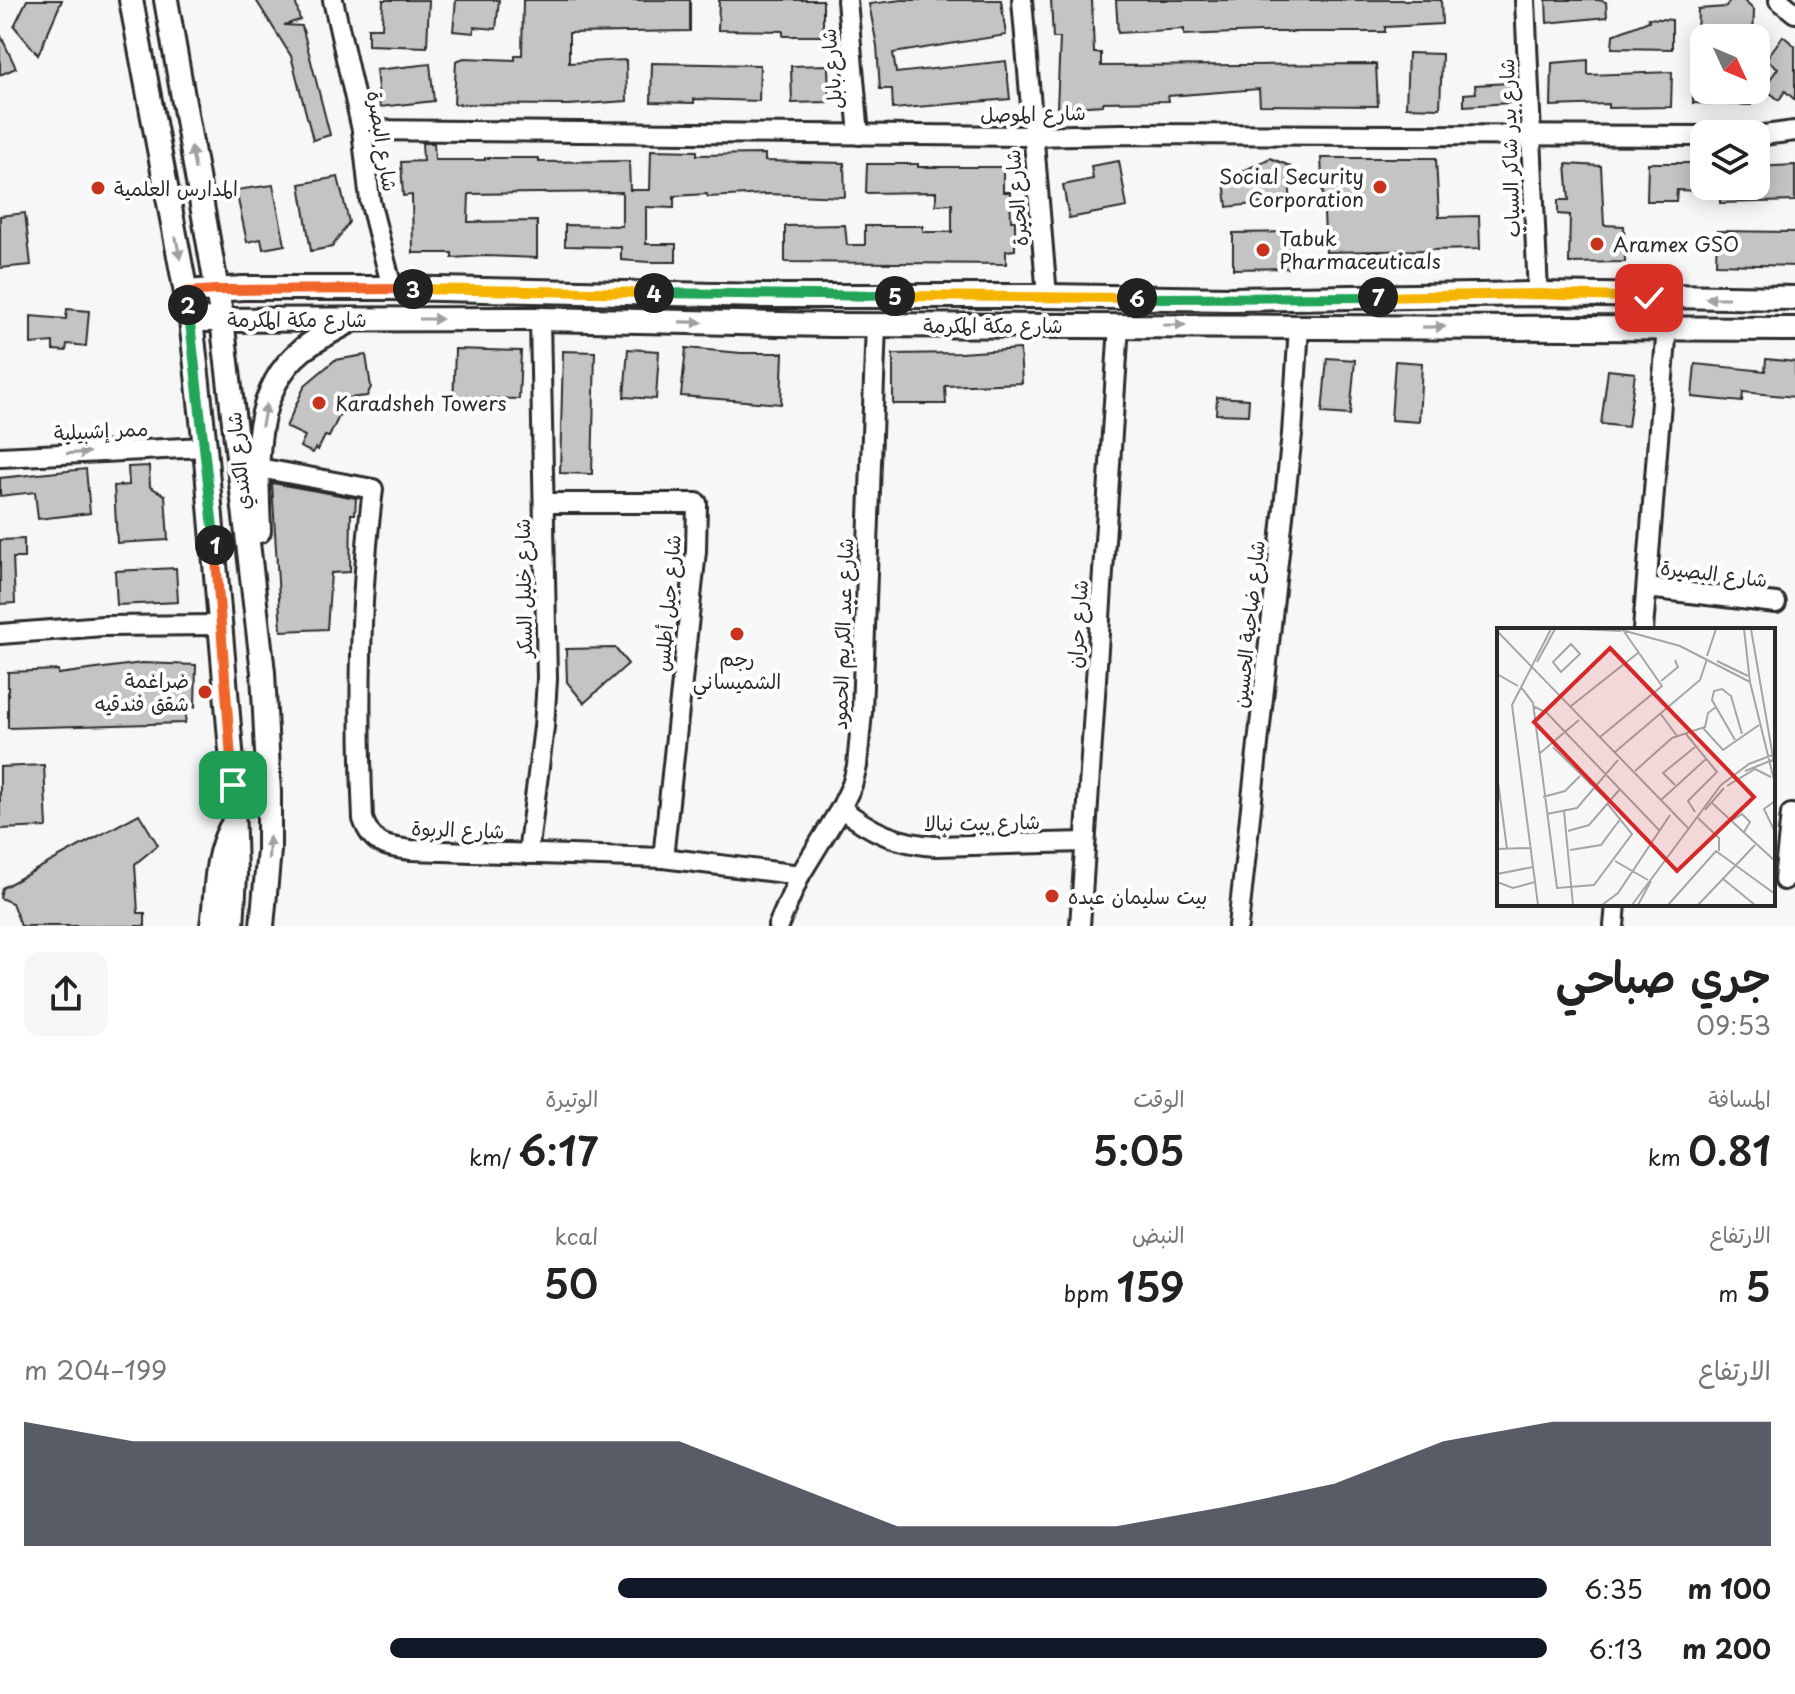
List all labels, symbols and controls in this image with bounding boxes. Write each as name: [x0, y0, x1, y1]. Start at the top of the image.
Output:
north arrow: [1690, 24, 1770, 104]
map controls: [1690, 24, 1770, 200]
street label: شارع بابل: [813, 27, 849, 111]
street label: شارع بدر شاكر السياب: [1491, 58, 1527, 238]
street label: شارع البصرة: [360, 88, 406, 194]
street label: شارع الموصل: [980, 97, 1086, 129]
button: layers: [1690, 120, 1770, 200]
one-way arrow: [187, 145, 199, 170]
street label: شارع الحيرة: [997, 148, 1035, 248]
place label: Social Security Corporation: [1219, 161, 1364, 214]
place label: المدارس العلمية: [114, 173, 238, 203]
marker: Social Security Corporation: [1371, 178, 1389, 196]
marker: المدارس العلمية: [89, 179, 107, 197]
place label: Tabuk Pharmaceuticals: [1279, 223, 1441, 276]
place label: Aramex GSO: [1613, 229, 1739, 259]
marker: Aramex GSO: [1588, 235, 1606, 253]
one-way arrow: [172, 236, 184, 261]
marker: Tabuk Pharmaceuticals: [1254, 241, 1272, 259]
pin: [1615, 264, 1683, 332]
pin: 3: [393, 269, 433, 309]
text: 3: [406, 272, 420, 305]
pin: 4: [634, 273, 674, 313]
text: 4: [647, 276, 661, 309]
pin: 5: [875, 276, 915, 316]
icon: check: [1627, 276, 1671, 320]
pin: 7: [1358, 277, 1398, 317]
pin: 6: [1117, 278, 1157, 318]
text: 5: [888, 279, 902, 312]
text: 7: [1372, 280, 1384, 313]
text: 6: [1129, 281, 1145, 314]
pin: 2: [168, 285, 208, 325]
text: 2: [180, 288, 196, 321]
one-way arrow: [1704, 292, 1729, 304]
street label: شارع مكة المكرمة: [227, 304, 367, 334]
street label: شارع مكة المكرمة: [923, 310, 1063, 340]
one-way arrow: [419, 313, 444, 326]
one-way arrow: [679, 316, 704, 328]
one-way arrow: [1162, 319, 1187, 331]
one-way arrow: [1422, 321, 1447, 333]
place label: Karadsheh Towers: [335, 388, 507, 418]
marker: Karadsheh Towers: [310, 394, 328, 412]
one-way arrow: [258, 402, 270, 427]
street label: شارع الكندي: [218, 410, 259, 512]
street label: ممر إشبيلية: [53, 413, 149, 447]
one-way arrow: [66, 447, 91, 460]
street label: شارع خليل السكر: [507, 518, 539, 660]
pin: 1: [195, 525, 235, 565]
text: 1: [210, 528, 220, 561]
street label: شارع جبل أطلس: [646, 533, 688, 673]
street label: شارع عبد الكريم الحمود: [824, 538, 861, 730]
street label: شارع ضاحية الحسين: [1224, 539, 1272, 709]
street label: شارع البصيرة: [1659, 552, 1769, 594]
street label: شارع حران: [1059, 579, 1095, 669]
marker: رجم الشميساني: [728, 625, 746, 643]
inset map: [1497, 628, 1775, 906]
place label: رجم الشميساني: [693, 643, 781, 700]
place label: ضراغمة شقق فندقيه: [95, 665, 189, 718]
marker: ضراغمة شقق فندقيه: [196, 683, 214, 701]
pin: [199, 751, 267, 819]
icon: arrive: [211, 763, 255, 807]
street label: شارع بيت نبالا: [924, 806, 1040, 838]
street label: شارع الربوة: [411, 812, 505, 846]
one-way arrow: [262, 835, 275, 860]
place label: بيت سليمان عبده: [1068, 881, 1207, 911]
marker: بيت سليمان عبده: [1043, 887, 1061, 905]
text: جري صباحي: [1556, 942, 1771, 1008]
button: share: [24, 952, 108, 1036]
text: 09:53: [1696, 1005, 1771, 1044]
text: الوتيرة: [545, 1081, 598, 1114]
text: الوقت: [1133, 1081, 1185, 1114]
text: المسافة: [1708, 1081, 1771, 1114]
text: 6:17: [518, 1119, 598, 1180]
text: 5:05: [1092, 1119, 1185, 1180]
text: 0.81: [1688, 1119, 1771, 1180]
text: /km: [469, 1140, 518, 1173]
text: km: [1648, 1140, 1688, 1173]
text: النبض: [1132, 1217, 1185, 1250]
text: الارتفاع: [1709, 1217, 1771, 1250]
text: kcal: [554, 1219, 598, 1252]
text: 50: [543, 1252, 598, 1313]
text: 159: [1117, 1255, 1185, 1316]
text: 5: [1745, 1255, 1771, 1316]
text: bpm: [1063, 1276, 1117, 1309]
text: m: [1718, 1276, 1745, 1309]
text: 199–204 m: [24, 1350, 168, 1389]
text: الارتفاع: [1698, 1350, 1771, 1389]
text: 6:35: [1584, 1569, 1643, 1608]
text: 100 m: [1688, 1569, 1771, 1608]
text: 6:13: [1588, 1629, 1643, 1668]
text: 200 m: [1682, 1629, 1771, 1668]

